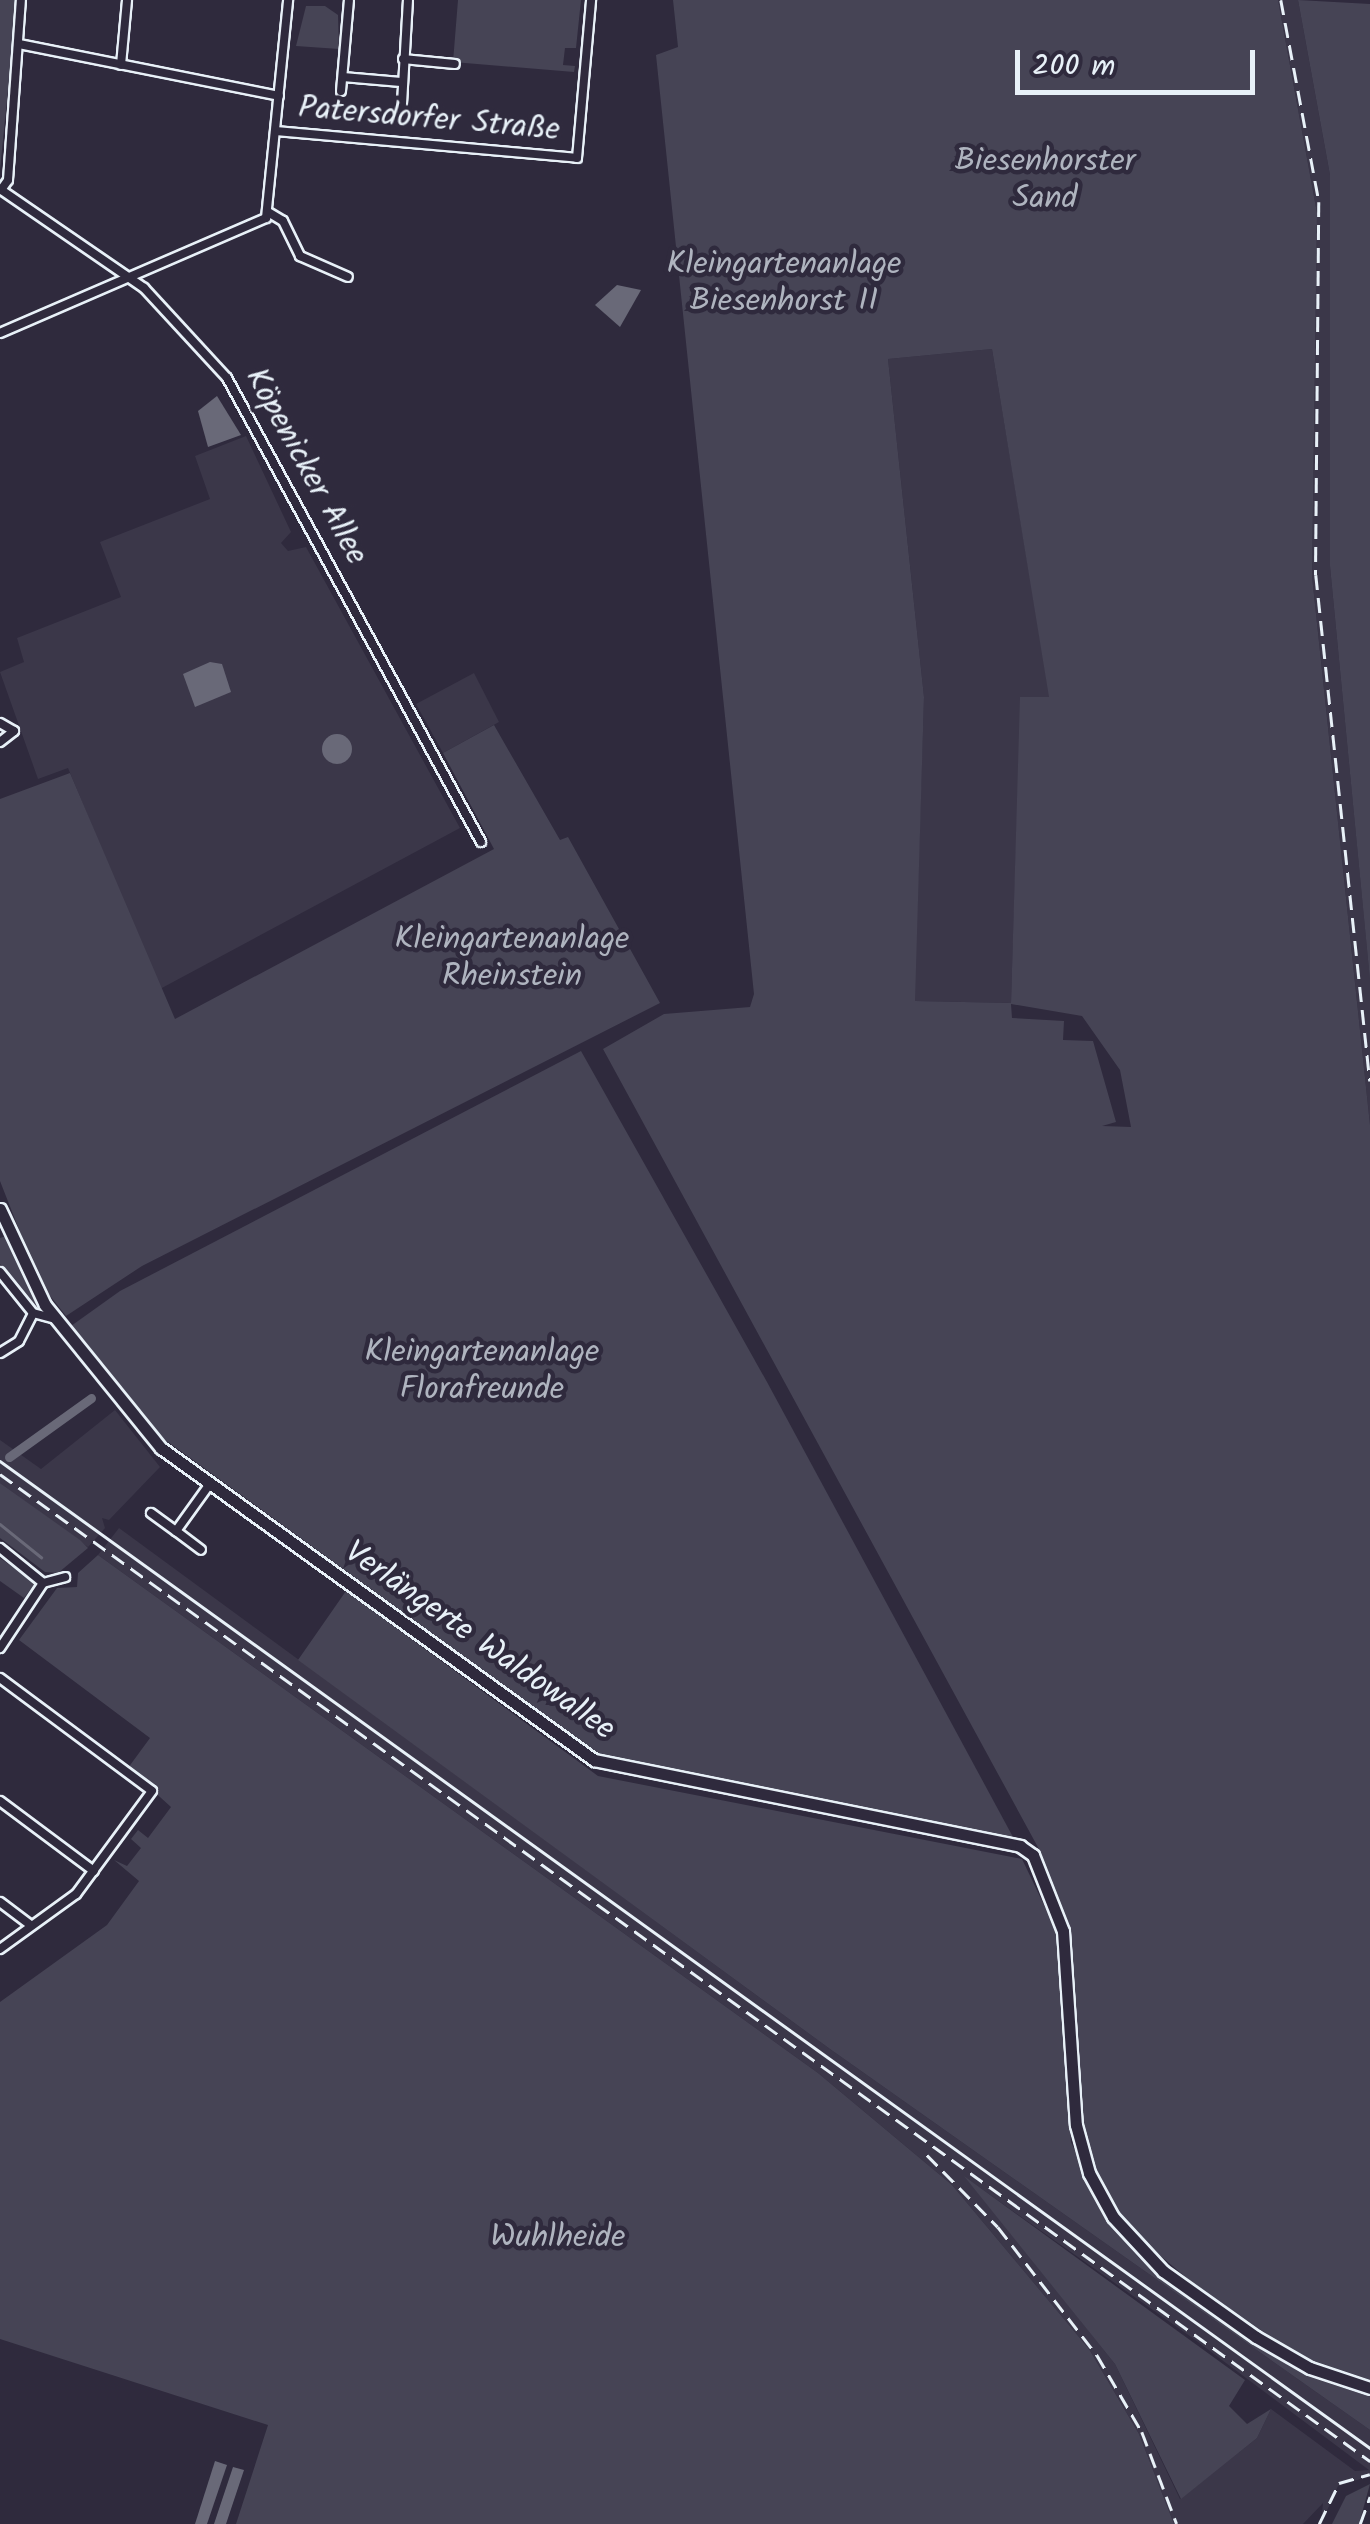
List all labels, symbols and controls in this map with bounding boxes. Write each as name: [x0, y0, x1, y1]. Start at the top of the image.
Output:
scale bar: [1020, 30, 1260, 92]
text: 200 m: [1032, 43, 1115, 91]
street label: Patersdorfer Straße: [297, 89, 561, 151]
park label: Biesenhorster Sand: [955, 144, 1135, 219]
park label: Kleingartenanlage Biesenhorst II: [667, 247, 901, 322]
street label: Köpenicker Allee: [235, 362, 375, 572]
park label: Kleingartenanlage Rheinstein: [395, 922, 629, 997]
park label: Kleingartenanlage Florafreunde: [365, 1335, 599, 1410]
street label: Verlängerte Waldowallee: [336, 1534, 622, 1750]
park label: Wuhlheide: [491, 2219, 625, 2257]

